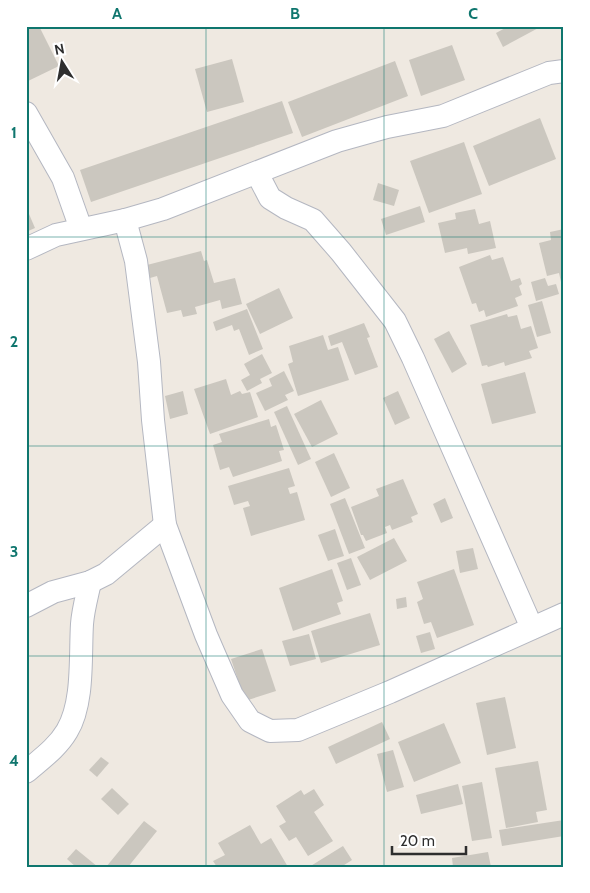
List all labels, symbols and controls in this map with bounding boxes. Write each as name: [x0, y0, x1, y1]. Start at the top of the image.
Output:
text: A: [112, 4, 122, 23]
text: B: [290, 4, 300, 23]
text: C: [468, 4, 478, 23]
north arrow: [38, 38, 88, 88]
text: N: [53, 39, 66, 59]
text: 1: [11, 123, 17, 142]
text: 2: [10, 332, 18, 351]
text: 3: [10, 542, 18, 561]
text: 4: [9, 751, 19, 770]
scale bar: [392, 823, 466, 855]
text: 20 m: [400, 832, 435, 850]

